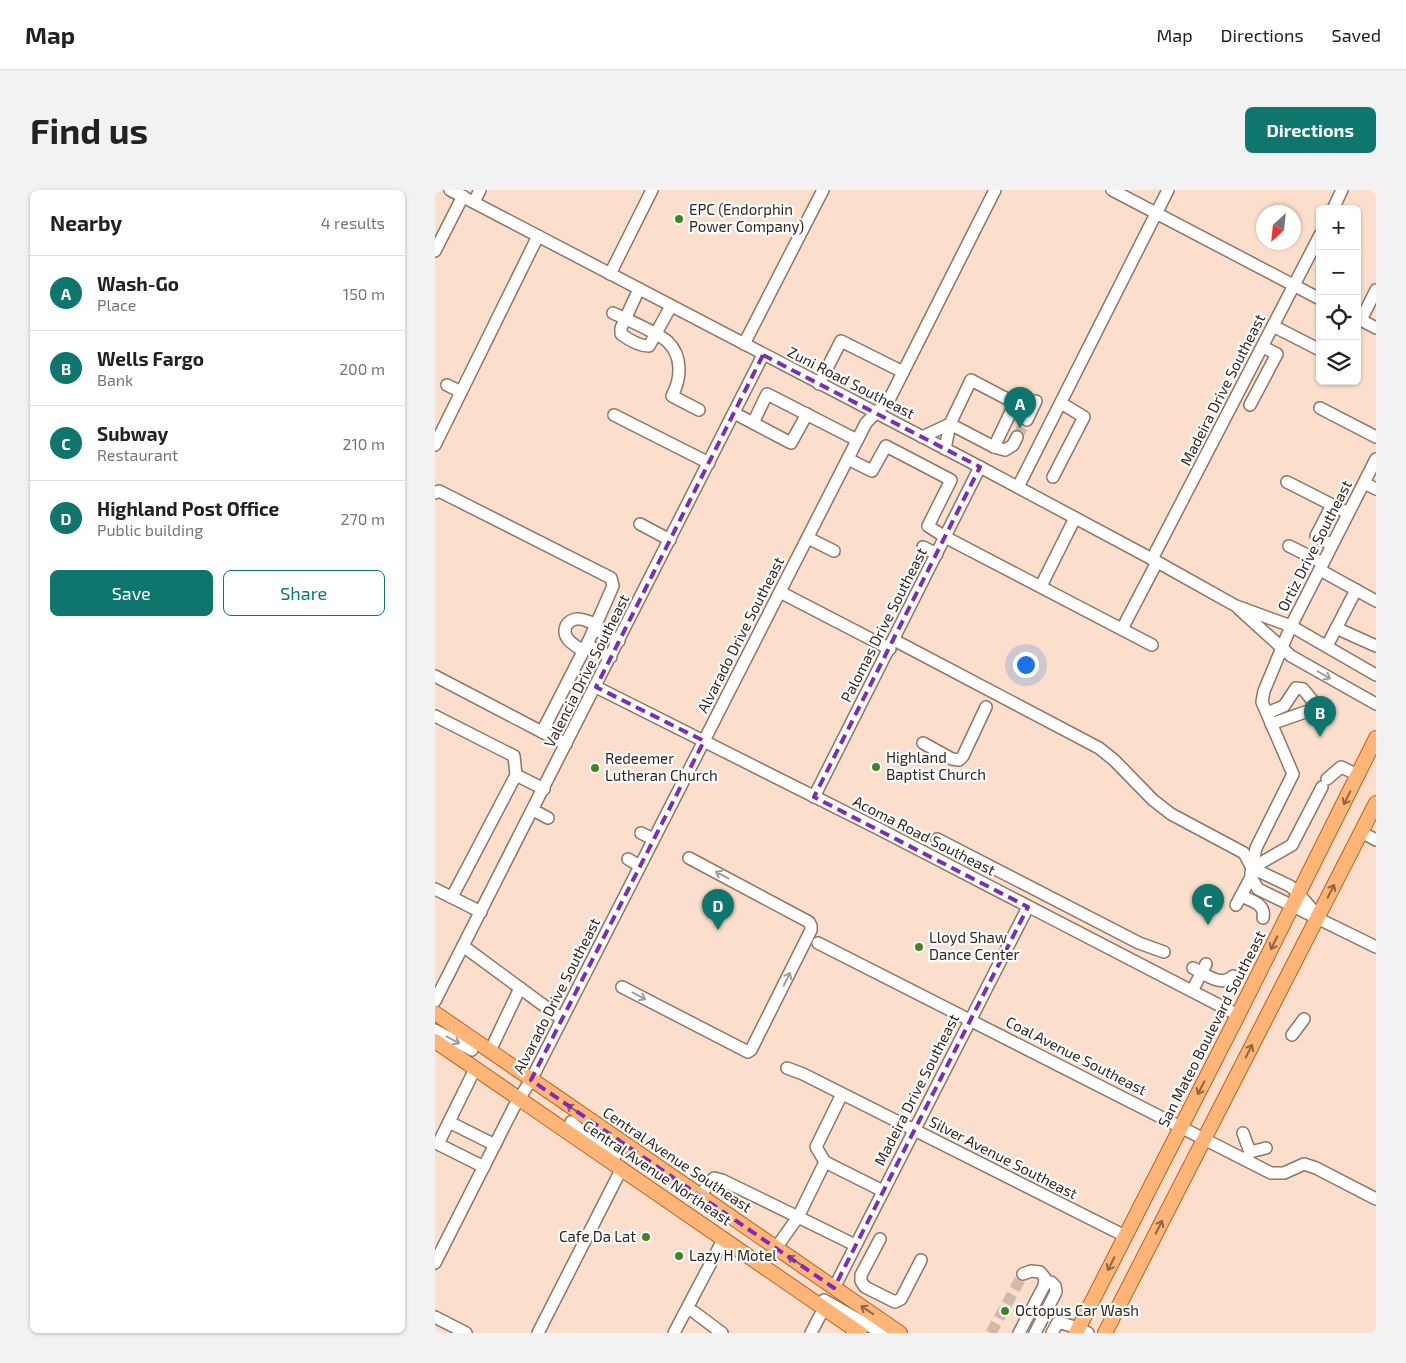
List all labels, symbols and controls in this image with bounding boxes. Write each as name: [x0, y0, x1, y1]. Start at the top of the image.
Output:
text: Map: [25, 20, 75, 49]
text: Map: [1156, 24, 1193, 46]
text: Directions: [1221, 24, 1304, 46]
text: Saved: [1332, 24, 1381, 46]
button: Directions: [1245, 107, 1376, 153]
text: Find us: [30, 109, 148, 151]
place label: EPC (Endorphin Power Company): [689, 200, 804, 235]
north arrow: [1256, 205, 1301, 250]
map controls: [1316, 205, 1361, 385]
button: +: [1316, 205, 1361, 250]
text: Nearby: [50, 210, 122, 235]
text: 4 results: [321, 213, 385, 232]
marker: EPC (Endorphin Power Company): [673, 213, 685, 225]
button: −: [1316, 250, 1361, 295]
text: Wash-Go: [97, 272, 179, 295]
text: A: [61, 284, 71, 303]
text: 150 m: [343, 284, 385, 303]
text: Place: [97, 295, 136, 314]
button: locate: [1316, 295, 1361, 340]
street label: Madeira Drive Southeast: [1176, 310, 1268, 468]
button: layers: [1316, 340, 1361, 385]
street label: Zuni Road Southeast: [785, 342, 918, 422]
text: Wells Fargo: [97, 347, 204, 370]
text: B: [61, 359, 71, 378]
text: 200 m: [339, 359, 385, 378]
text: Bank: [97, 370, 133, 389]
pin: A: [1004, 387, 1036, 428]
text: Subway: [97, 422, 168, 445]
text: C: [61, 434, 71, 453]
text: 210 m: [342, 434, 385, 453]
text: Restaurant: [97, 445, 178, 464]
street label: Ortiz Drive Southeast: [1273, 477, 1355, 614]
text: Highland Post Office: [97, 497, 279, 520]
text: D: [61, 509, 71, 528]
text: 270 m: [341, 509, 385, 528]
text: Public building: [97, 520, 203, 539]
street label: Palomas Drive Southeast: [836, 544, 930, 705]
street label: Alvarado Drive Southeast: [693, 553, 787, 716]
button: Save: [50, 570, 213, 616]
button: Share: [223, 570, 385, 616]
street label: Valencia Drive Southeast: [540, 591, 633, 750]
your location: [1013, 652, 1039, 678]
one-way arrow: [1316, 670, 1331, 680]
pin: B: [1304, 696, 1336, 737]
place label: Highland Baptist Church: [886, 748, 986, 783]
place label: Redeemer Lutheran Church: [605, 749, 718, 784]
marker: Highland Baptist Church: [870, 761, 882, 773]
marker: Redeemer Lutheran Church: [589, 762, 601, 774]
one-way arrow: [1342, 790, 1352, 805]
street label: Acoma Road Southeast: [850, 791, 999, 879]
one-way arrow: [714, 870, 729, 880]
pin: C: [1192, 884, 1224, 925]
one-way arrow: [1327, 884, 1336, 899]
pin: D: [702, 889, 734, 930]
street label: Alvarado Drive Southeast: [509, 914, 603, 1077]
street label: San Mateo Boulevard Southeast: [1154, 927, 1269, 1130]
place label: Lloyd Shaw Dance Center: [929, 928, 1020, 963]
one-way arrow: [1269, 935, 1278, 950]
marker: Lloyd Shaw Dance Center: [913, 941, 925, 953]
one-way arrow: [783, 972, 792, 987]
one-way arrow: [631, 992, 646, 1001]
street label: Madeira Drive Southeast: [870, 1010, 962, 1168]
street label: Coal Avenue Southeast: [1003, 1012, 1150, 1099]
one-way arrow: [446, 1035, 461, 1045]
one-way arrow: [1244, 1044, 1254, 1059]
one-way arrow: [1196, 1080, 1205, 1095]
street label: Central Avenue Southeast: [600, 1103, 756, 1216]
one-way arrow: [566, 1104, 580, 1114]
street label: Silver Avenue Southeast: [926, 1112, 1081, 1202]
street label: Central Avenue Northeast: [580, 1116, 735, 1229]
one-way arrow: [1155, 1220, 1164, 1235]
place label: Cafe Da Lat: [559, 1227, 636, 1245]
marker: Cafe Da Lat: [640, 1231, 652, 1243]
place label: Lazy H Motel: [689, 1246, 777, 1264]
marker: Lazy H Motel: [673, 1250, 685, 1262]
one-way arrow: [787, 1255, 801, 1265]
one-way arrow: [1106, 1256, 1115, 1271]
place label: Octopus Car Wash: [1015, 1301, 1139, 1319]
one-way arrow: [860, 1305, 874, 1315]
marker: Octopus Car Wash: [999, 1305, 1011, 1317]

